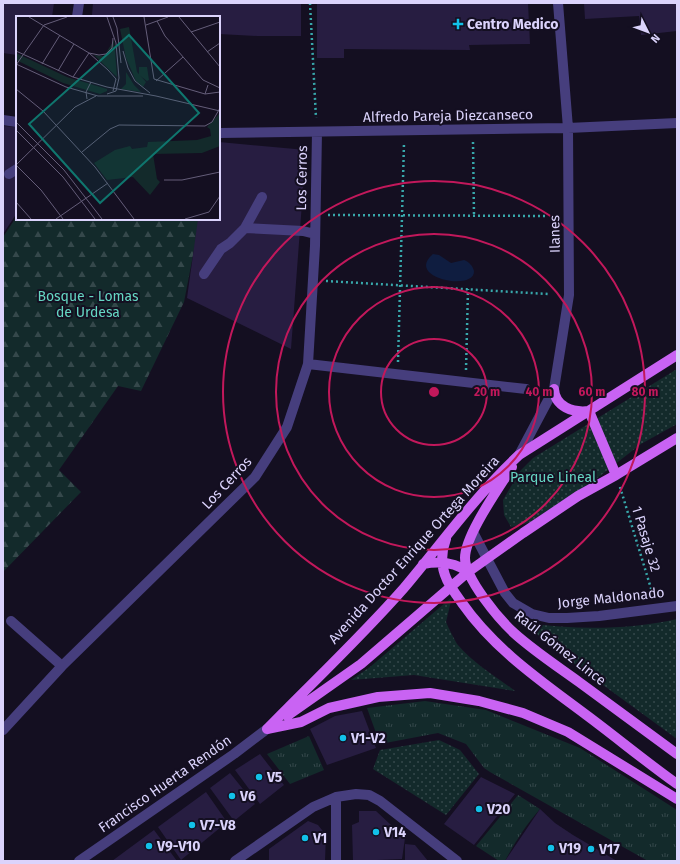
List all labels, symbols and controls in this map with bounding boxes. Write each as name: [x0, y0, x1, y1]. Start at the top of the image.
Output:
north arrow: [628, 12, 668, 52]
inset map: [16, 16, 220, 220]
place label: Centro Medico: [467, 16, 558, 33]
marker: Centro Medico: [452, 18, 464, 30]
text: N: [648, 31, 662, 45]
street label: Alfredo Pareja Diezcanseco: [363, 106, 533, 126]
street label: Los Cerros: [293, 145, 311, 211]
street label: Ilanes: [546, 214, 564, 253]
park label: Bosque - Lomas de Urdesa: [37, 288, 139, 321]
centre of rings: [427, 385, 441, 399]
text: 20 m: [474, 385, 500, 399]
text: 40 m: [526, 385, 552, 399]
text: 60 m: [579, 385, 605, 399]
text: 80 m: [632, 385, 658, 399]
street label: Avenida Doctor Enrique Ortega Moreira: [325, 452, 503, 648]
street label: Los Cerros: [199, 453, 256, 513]
park label: Parque Lineal: [510, 469, 596, 486]
street label: 1 Pasaje 32: [628, 504, 664, 574]
street label: Jorge Maldonado: [557, 584, 665, 612]
street label: Raúl Gómez Lince: [511, 607, 609, 689]
place label: V1-V2: [350, 730, 386, 747]
street label: Francisco Huerta Rendón: [95, 732, 235, 836]
marker: V1-V2: [338, 733, 348, 743]
place label: V5: [266, 769, 283, 786]
marker: V5: [254, 772, 264, 782]
place label: V6: [239, 788, 256, 805]
marker: V6: [227, 791, 237, 801]
place label: V20: [486, 801, 510, 818]
marker: V20: [474, 804, 484, 814]
place label: V7-V8: [199, 817, 236, 834]
marker: V7-V8: [187, 820, 197, 830]
place label: V14: [383, 824, 406, 841]
marker: V14: [371, 827, 381, 837]
place label: V1: [312, 830, 327, 847]
marker: V1: [300, 833, 310, 843]
place label: V9-V10: [156, 838, 201, 855]
place label: V19: [558, 840, 581, 857]
marker: V9-V10: [144, 841, 154, 851]
place label: V17: [598, 841, 620, 858]
marker: V19: [546, 843, 556, 853]
marker: V17: [586, 844, 596, 854]

